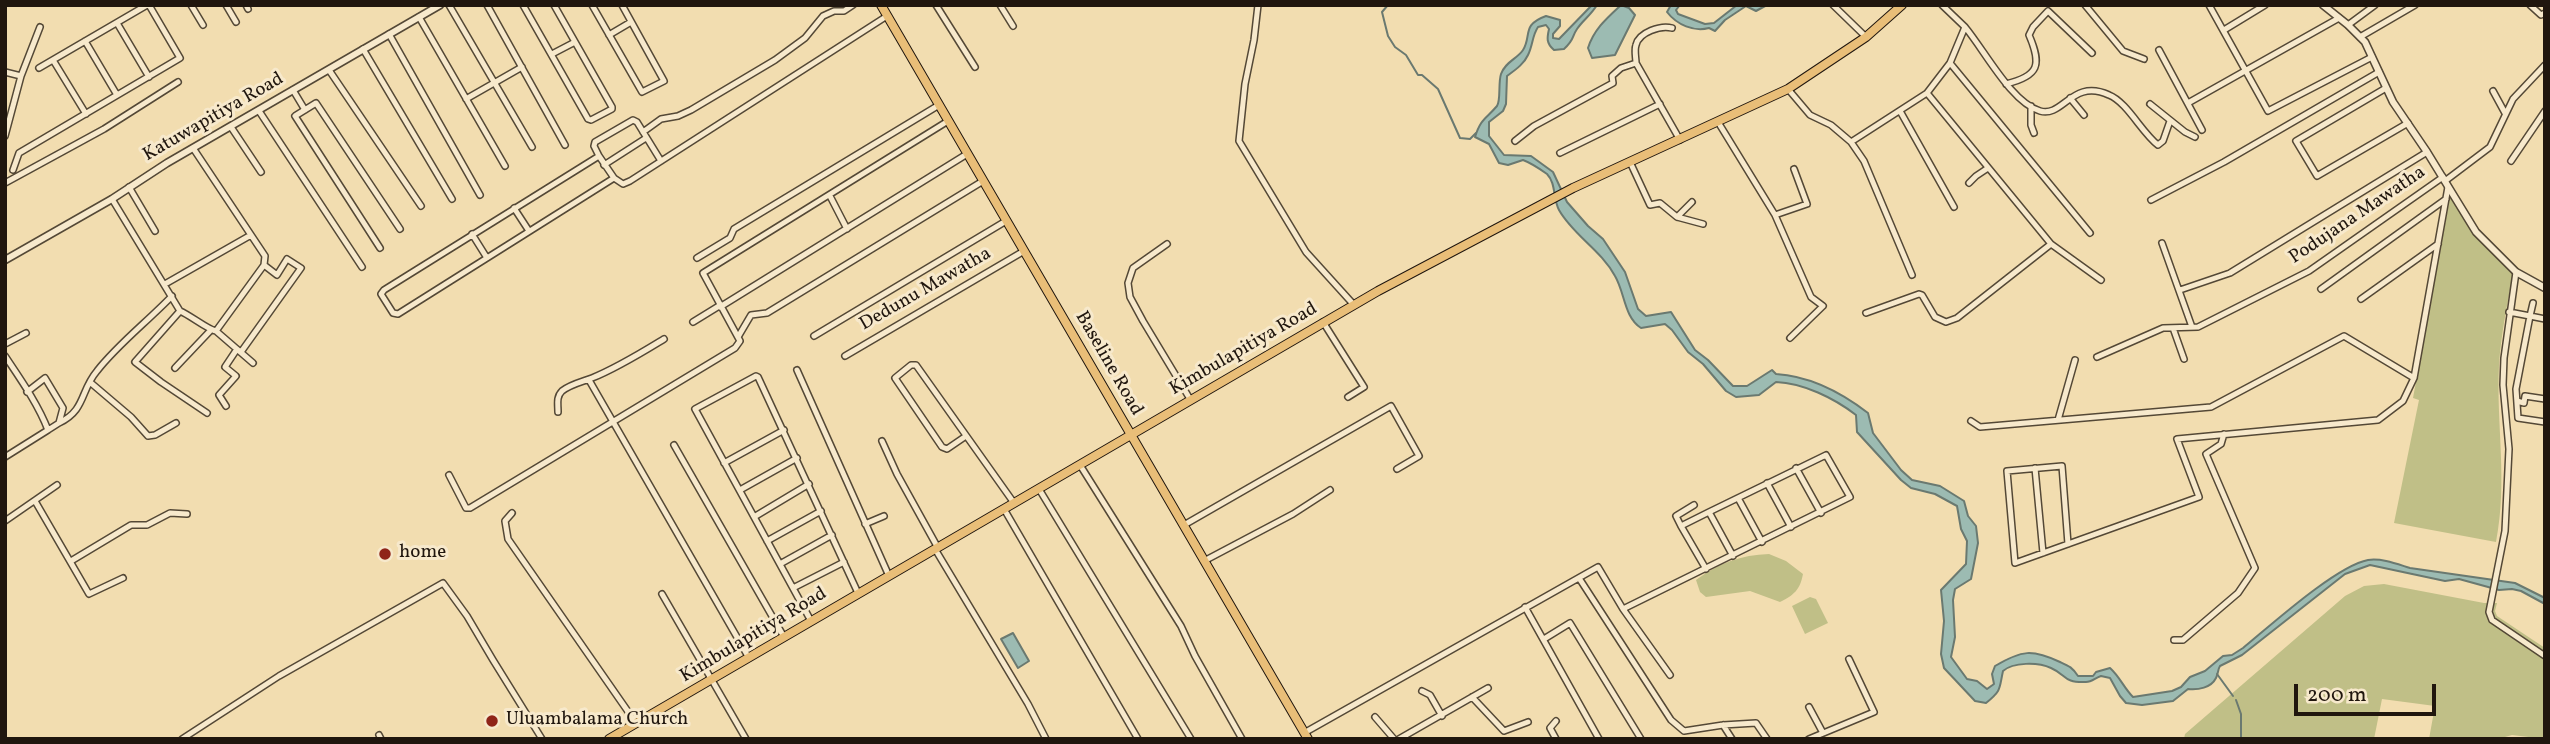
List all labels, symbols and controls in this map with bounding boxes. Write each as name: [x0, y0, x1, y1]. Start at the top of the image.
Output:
street label: Katuwapitiya Road: [140, 69, 288, 167]
street label: Podujana Mawatha: [2285, 162, 2431, 270]
street label: Dedunu Mawatha: [856, 243, 996, 337]
street label: Kimbulapitiya Road: [1166, 298, 1322, 402]
street label: Baseline Road: [1069, 308, 1147, 420]
place label: home: [399, 543, 446, 565]
marker: home: [377, 546, 393, 562]
street label: Kimbulapitiya Road: [677, 583, 831, 689]
scale bar: [2298, 670, 2440, 714]
text: 200 m: [2307, 681, 2367, 710]
place label: Uluambalama Church: [506, 710, 688, 732]
marker: Uluambalama Church: [484, 713, 500, 729]

